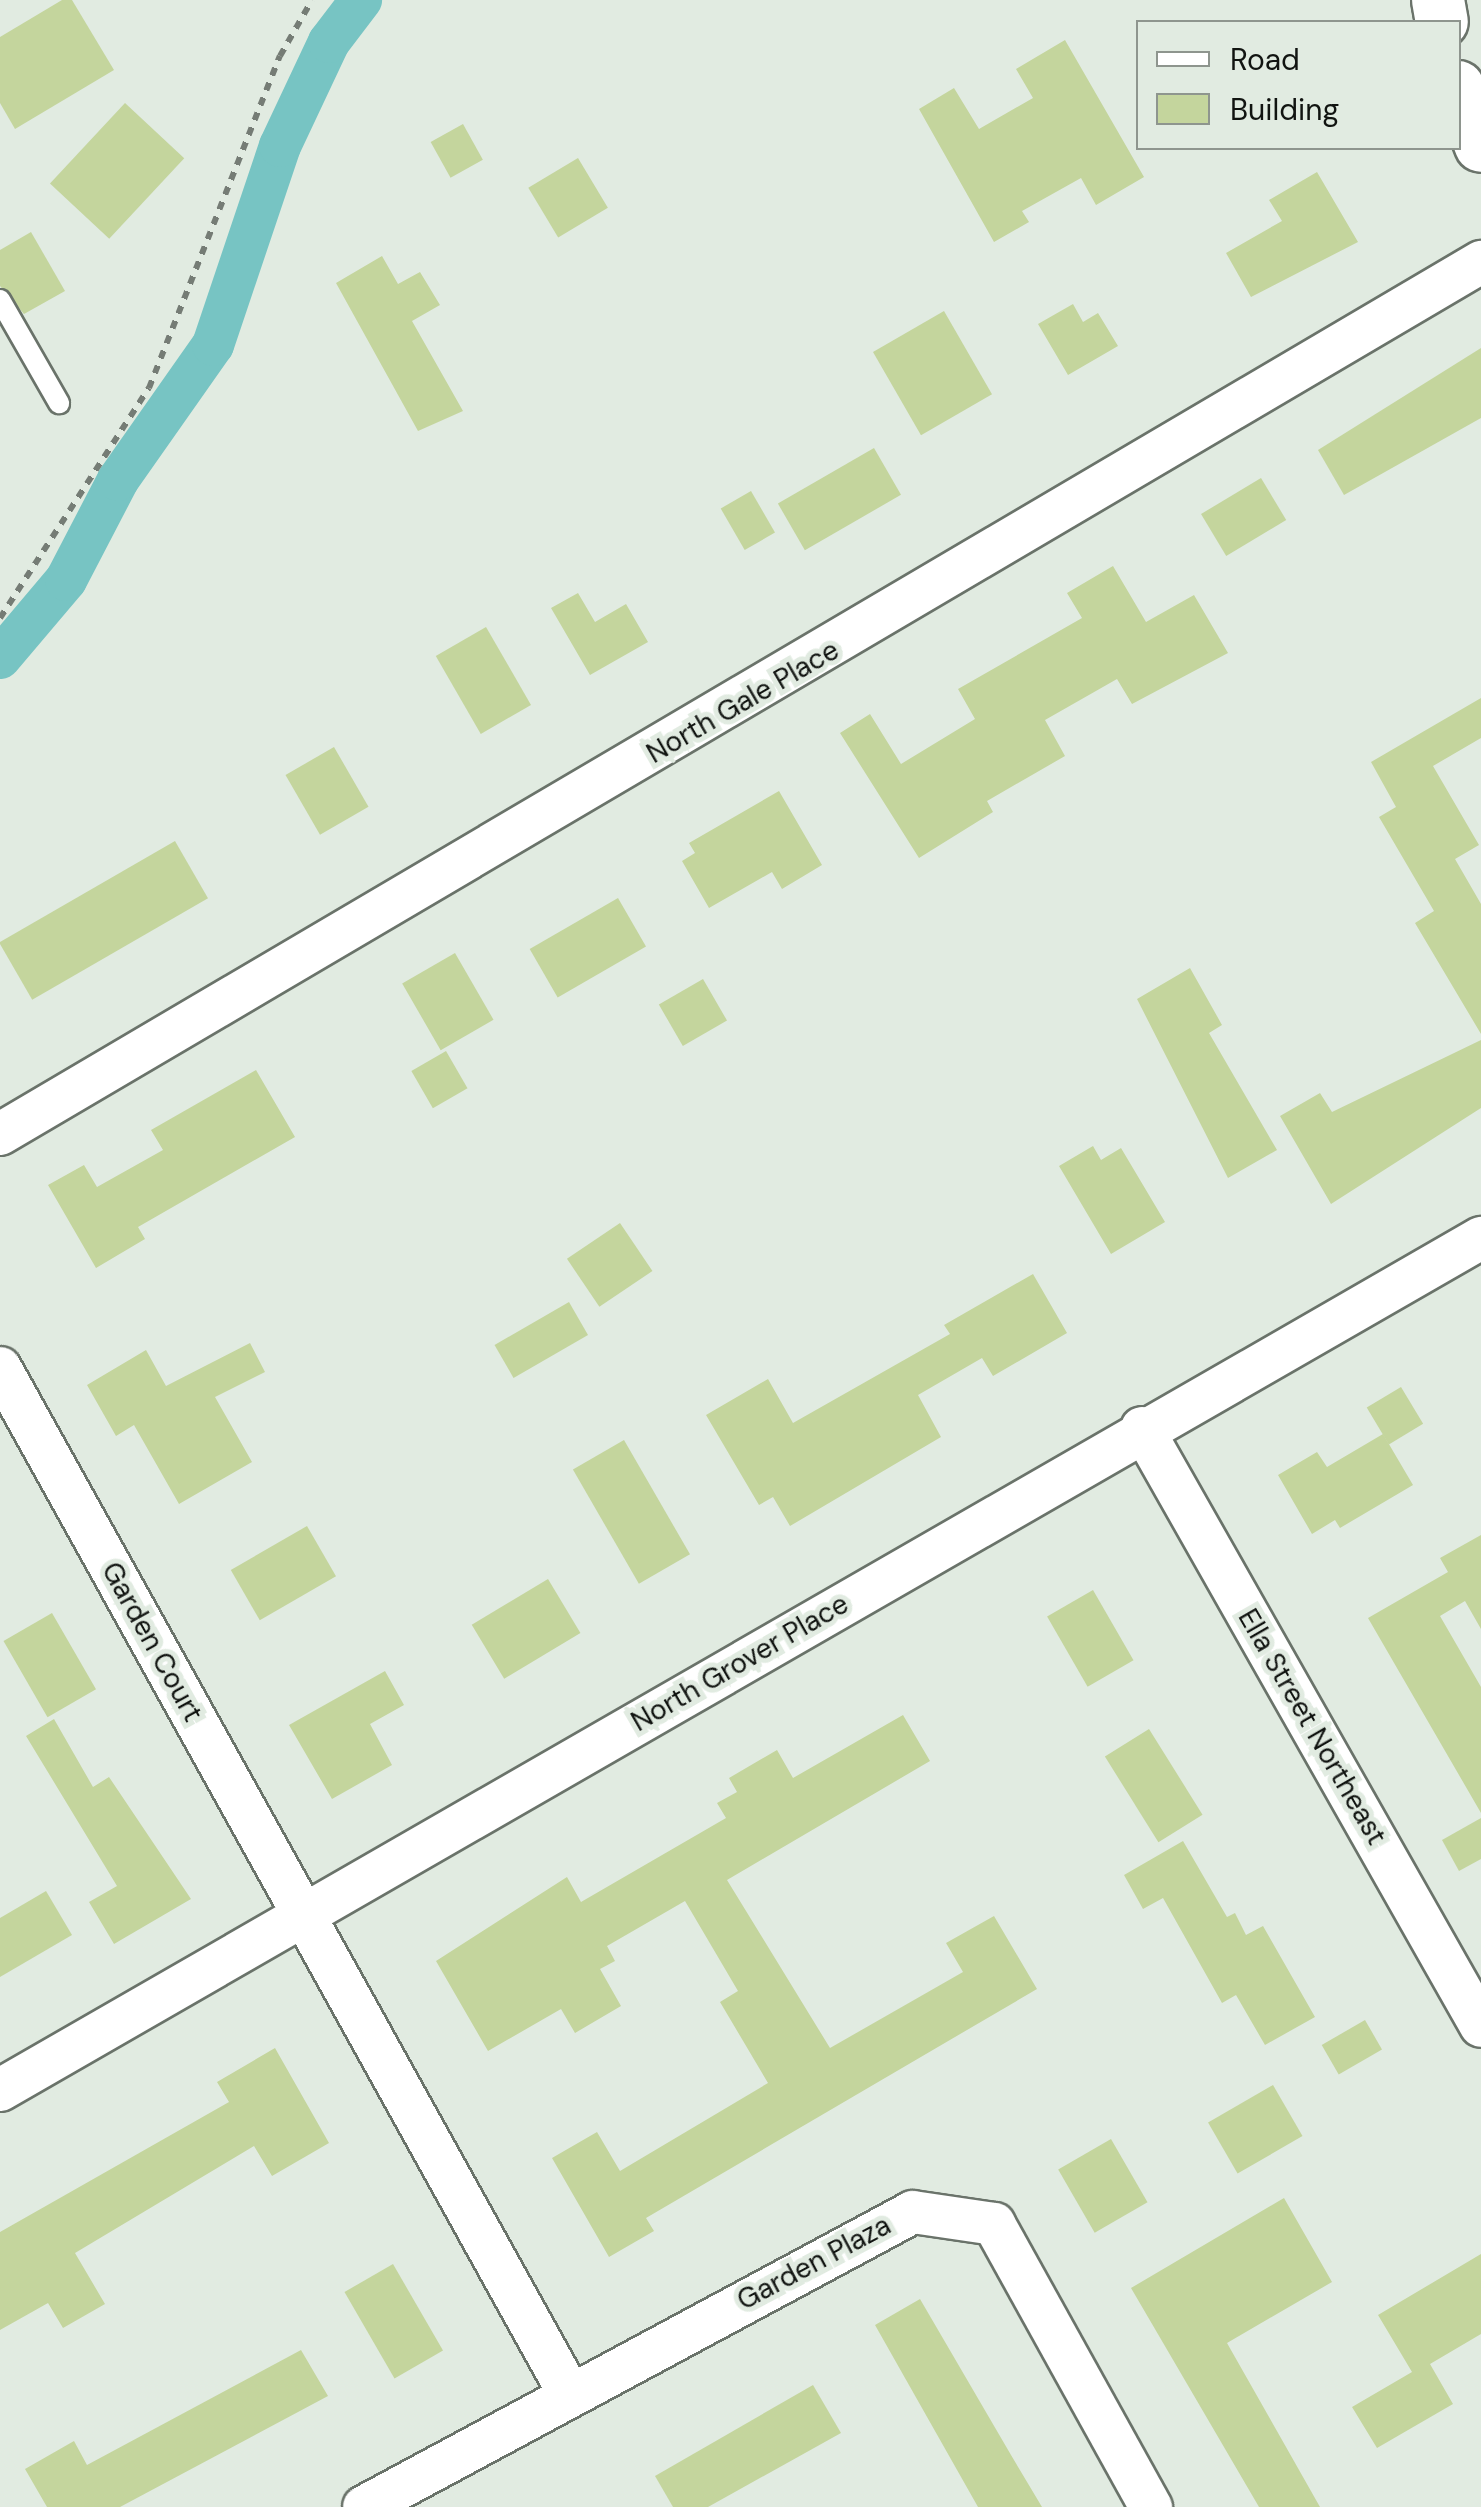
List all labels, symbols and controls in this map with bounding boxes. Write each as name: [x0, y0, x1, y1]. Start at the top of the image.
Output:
legend: [1136, 20, 1461, 150]
text: Road: [1230, 40, 1300, 79]
text: Building: [1230, 90, 1339, 129]
street label: North Gale Place: [641, 633, 845, 771]
street label: Garden Court: [94, 1556, 210, 1728]
street label: North Grover Place: [625, 1587, 855, 1739]
street label: Ella Street Northeast: [1231, 1603, 1393, 1851]
street label: Garden Plaza: [731, 2208, 897, 2318]

